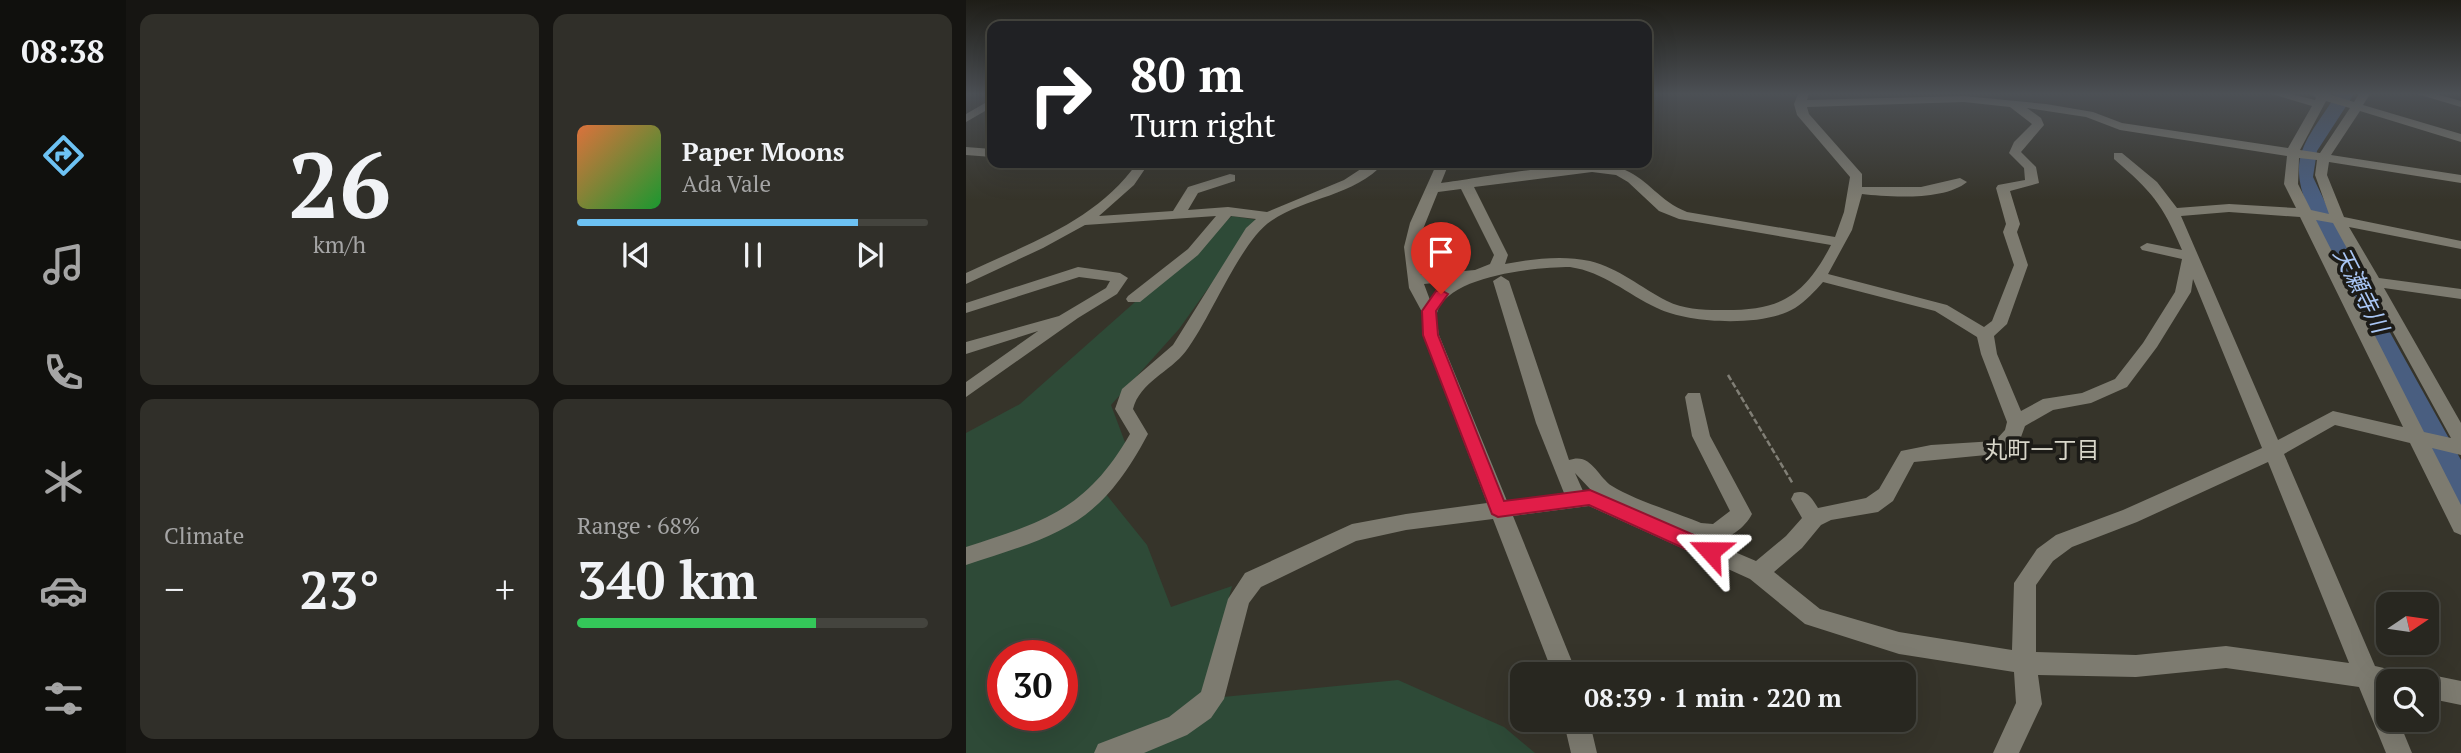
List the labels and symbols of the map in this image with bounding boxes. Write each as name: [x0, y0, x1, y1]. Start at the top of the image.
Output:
pin: [1411, 222, 1471, 294]
water label: 天瀬寺川: [2327, 242, 2398, 340]
district label: 丸町一丁目: [1985, 434, 2100, 465]
position arrow: [1673, 514, 1747, 588]
north arrow: [2376, 592, 2440, 654]
speed limit sign: 30: [987, 640, 1078, 731]

